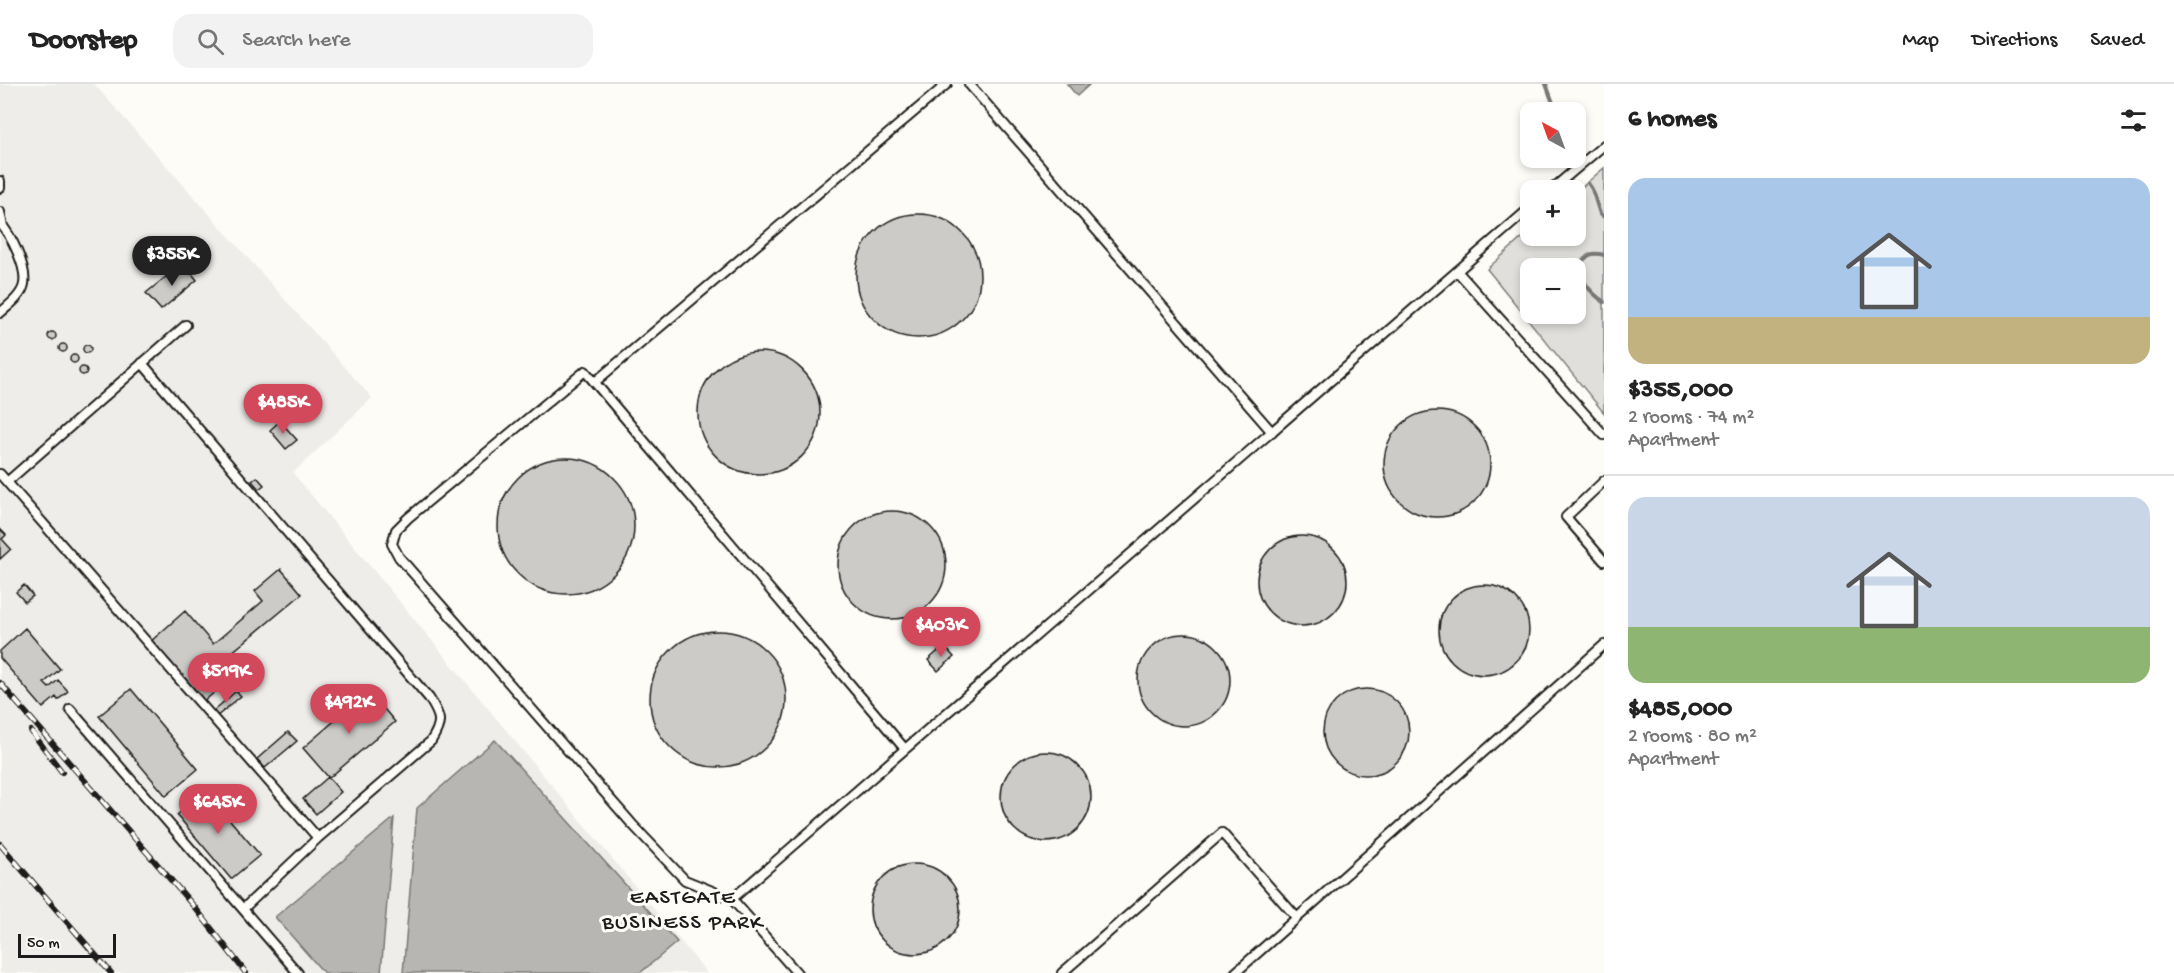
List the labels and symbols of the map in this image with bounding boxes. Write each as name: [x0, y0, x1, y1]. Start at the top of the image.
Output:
north arrow: [1520, 102, 1586, 168]
pin: $355K: [130, 236, 214, 287]
pin: $485K: [241, 384, 325, 435]
pin: $403K: [899, 607, 983, 658]
pin: $519K: [184, 653, 268, 704]
pin: $492K: [307, 684, 391, 735]
pin: $645K: [176, 784, 260, 835]
district label: EASTGATE BUSINESS PARK: [601, 886, 765, 937]
scale bar: [18, 931, 116, 958]

